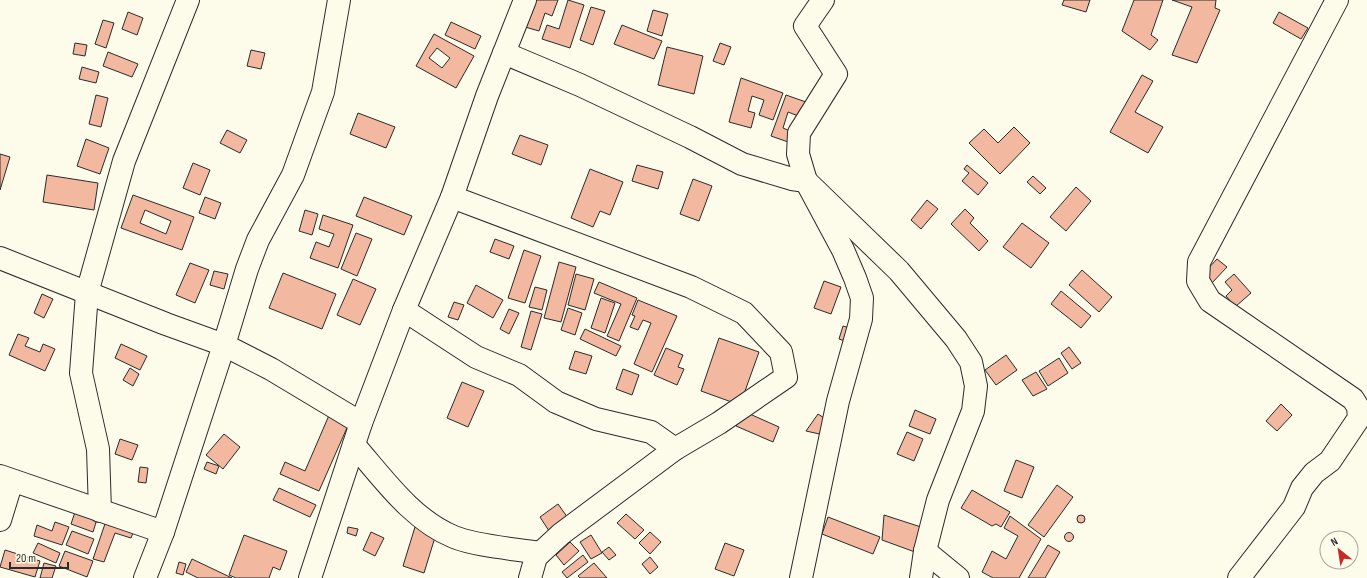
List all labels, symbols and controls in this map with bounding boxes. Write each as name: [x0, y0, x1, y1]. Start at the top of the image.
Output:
north arrow: [1319, 530, 1359, 570]
text: N: [1328, 535, 1340, 549]
scale bar: [10, 544, 68, 570]
text: 20 m: [16, 551, 36, 566]

